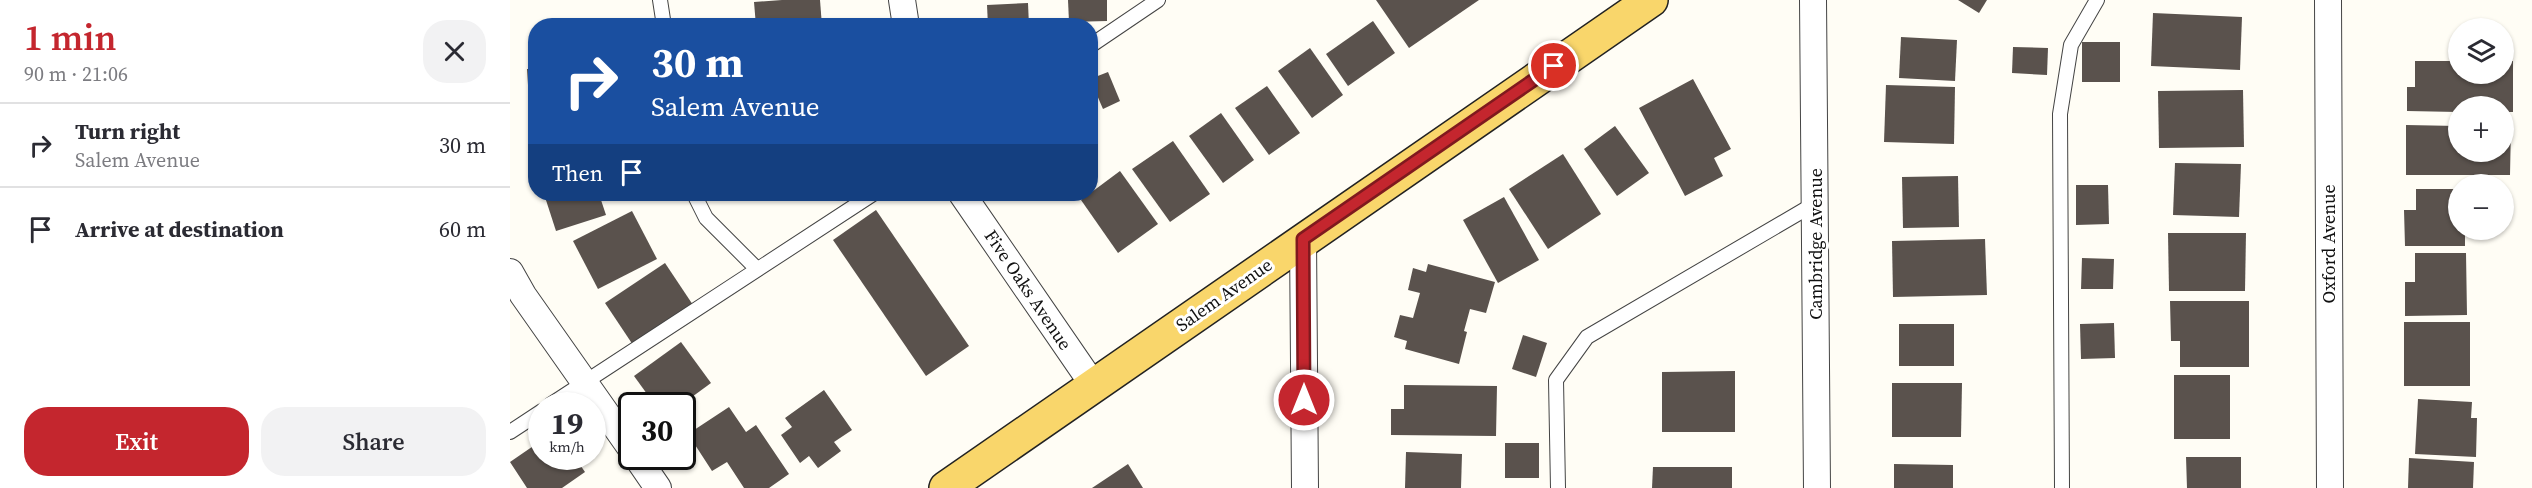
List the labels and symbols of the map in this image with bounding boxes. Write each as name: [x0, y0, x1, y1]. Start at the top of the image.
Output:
pin: [1528, 40, 1579, 91]
street label: Cambridge Avenue: [1803, 168, 1828, 320]
street label: Oxford Avenue: [2316, 184, 2341, 304]
street label: Five Oaks Avenue: [979, 225, 1078, 355]
street label: Salem Avenue: [1170, 252, 1277, 337]
position arrow: [1272, 368, 1336, 432]
speed limit sign: 30: [618, 392, 696, 470]

